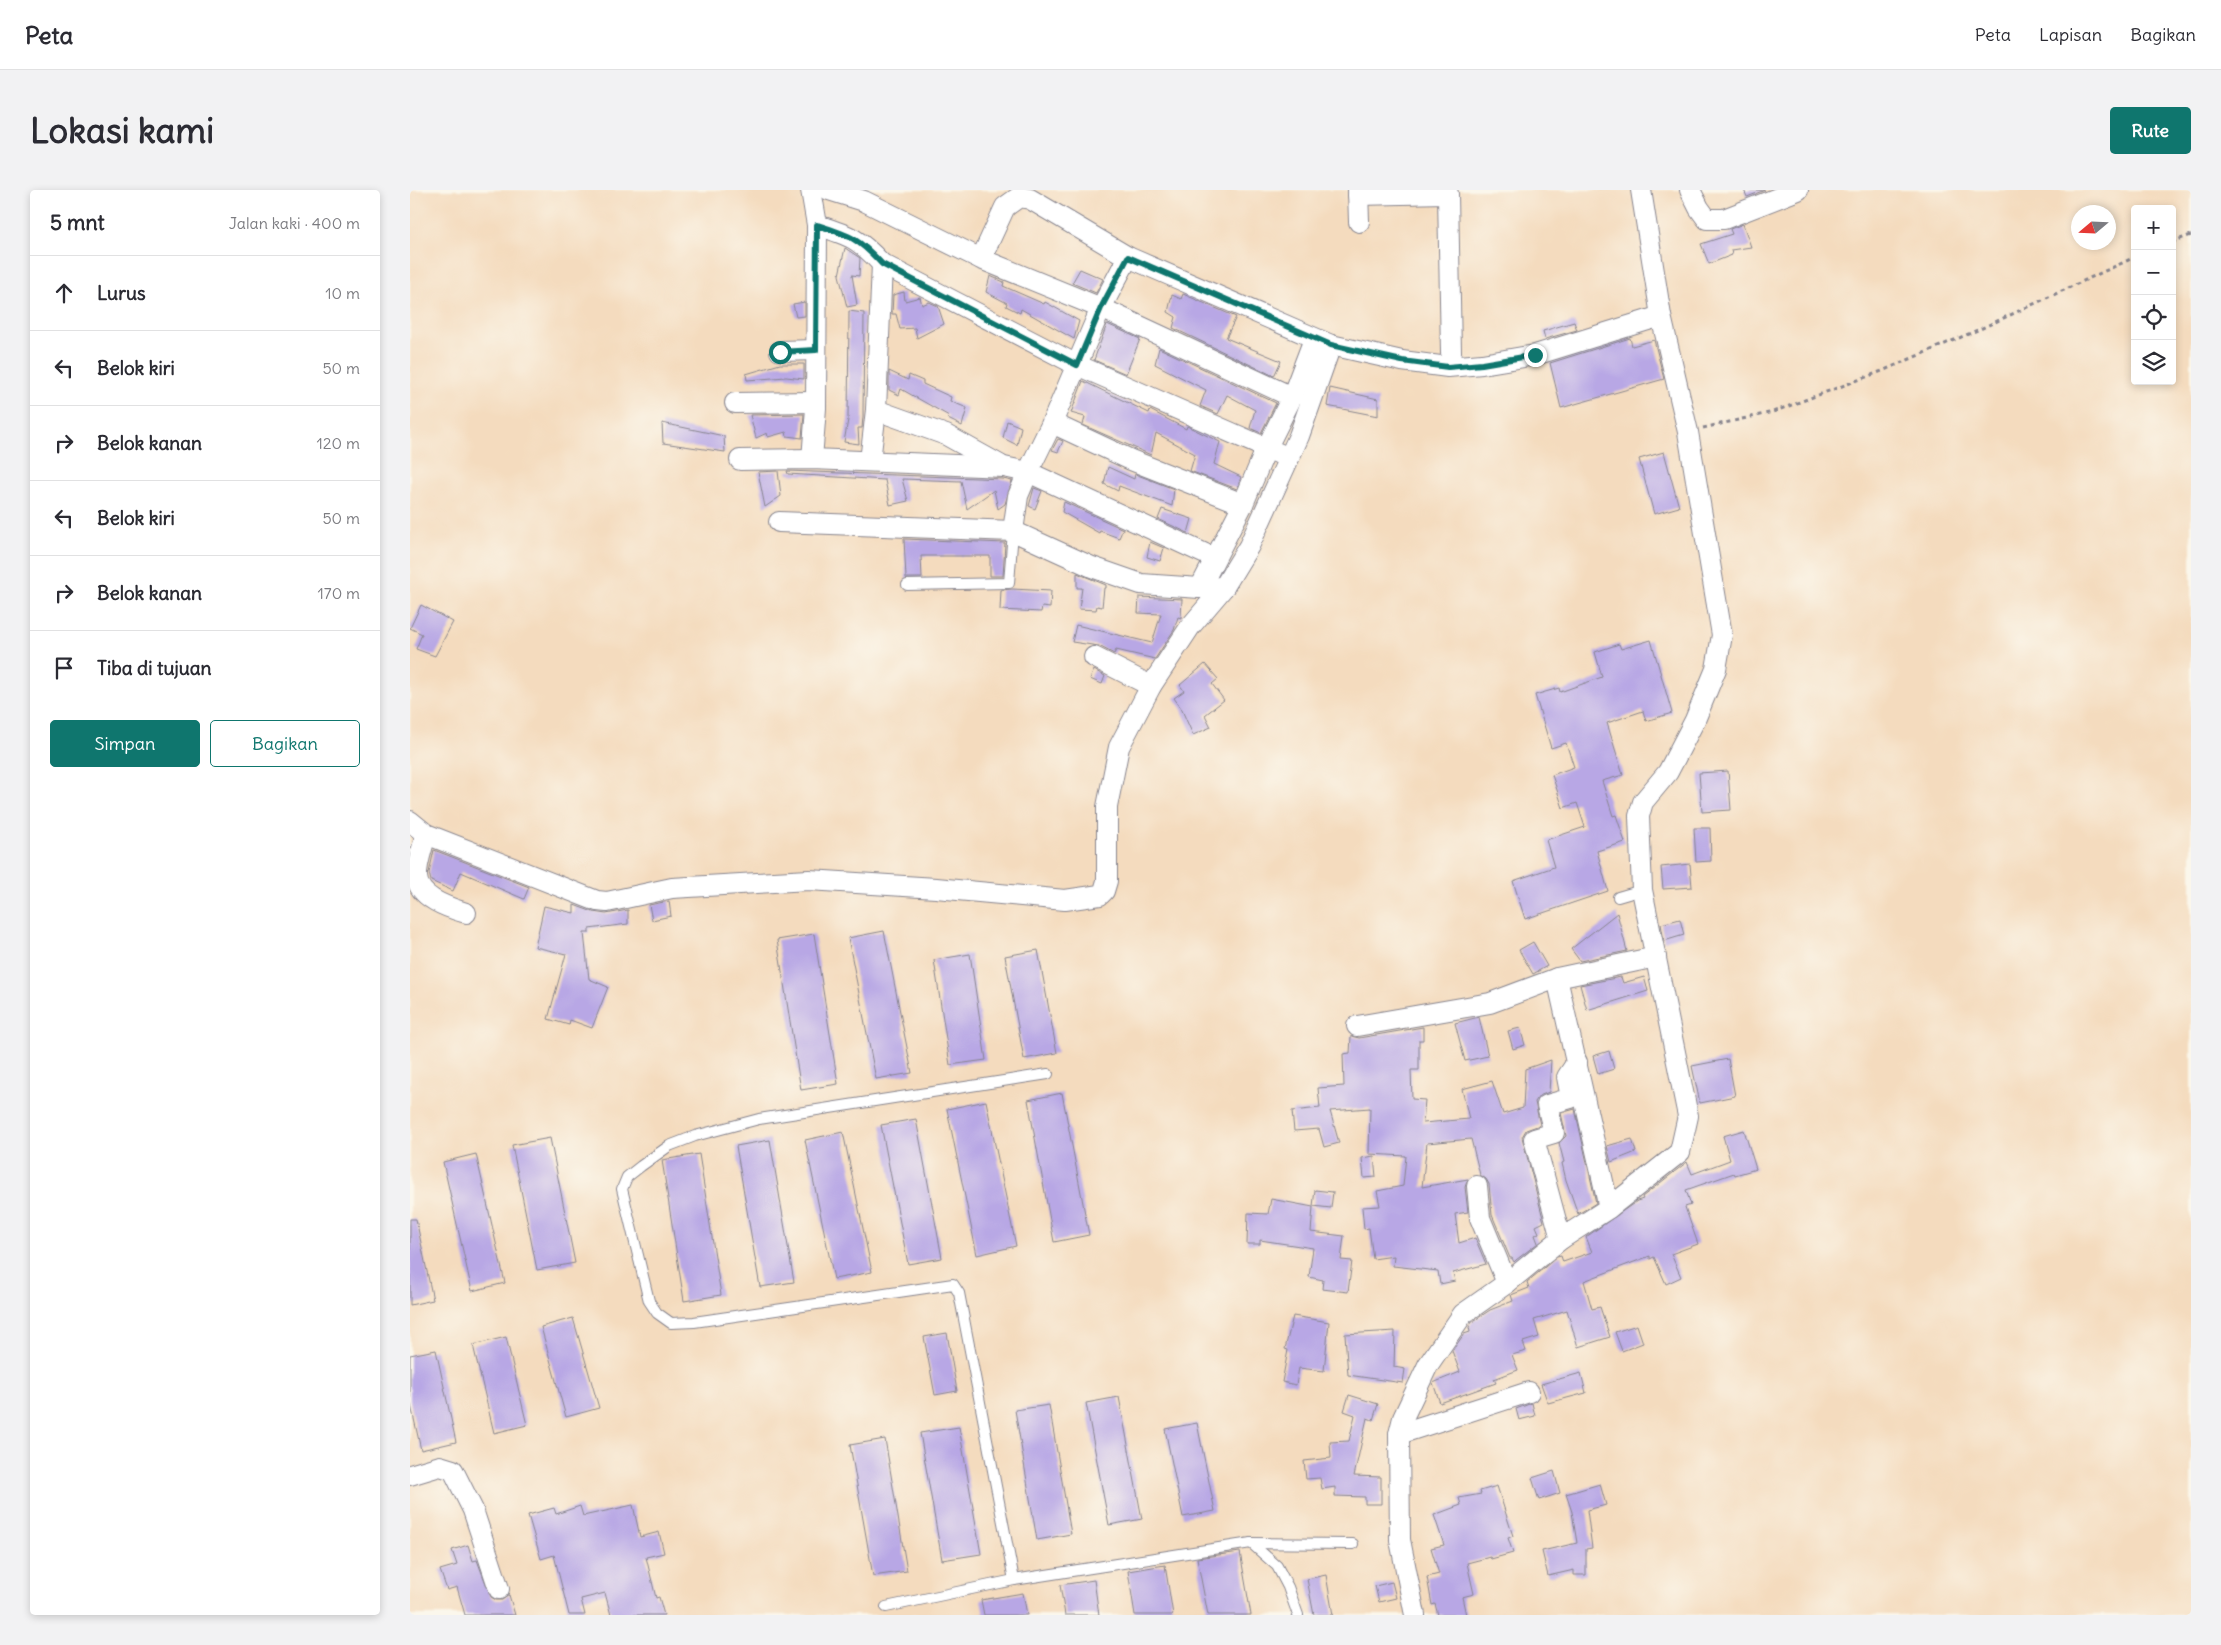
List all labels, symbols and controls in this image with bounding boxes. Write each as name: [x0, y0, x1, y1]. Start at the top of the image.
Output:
text: Peta: [25, 20, 73, 50]
text: Peta: [1975, 23, 2011, 46]
text: Lapisan: [2039, 23, 2102, 46]
text: Bagikan: [2130, 23, 2196, 46]
button: Rute: [2110, 107, 2191, 154]
text: Lokasi kami: [30, 108, 214, 152]
north arrow: [2071, 205, 2116, 250]
map controls: [2131, 205, 2176, 385]
button: +: [2131, 205, 2176, 250]
text: 5 mnt: [50, 209, 105, 236]
text: Jalan kaki · 400 m: [229, 213, 360, 233]
button: −: [2131, 250, 2176, 295]
icon: ahead: [50, 279, 78, 307]
text: Lurus: [97, 281, 146, 305]
text: 10 m: [325, 283, 360, 303]
button: locate: [2131, 295, 2176, 340]
button: layers: [2131, 340, 2176, 385]
route start: [769, 341, 792, 364]
route end: [1524, 344, 1547, 367]
icon: left: [50, 354, 78, 382]
text: Belok kiri: [97, 356, 175, 380]
text: 50 m: [322, 358, 360, 378]
icon: right: [50, 429, 78, 457]
text: Belok kanan: [97, 431, 202, 455]
text: 120 m: [317, 433, 360, 453]
icon: left: [50, 504, 78, 532]
text: Belok kiri: [97, 506, 175, 530]
text: 50 m: [322, 508, 360, 528]
icon: right: [50, 579, 78, 607]
text: Belok kanan: [97, 581, 202, 605]
text: 170 m: [317, 583, 360, 603]
icon: arrive: [50, 654, 78, 682]
text: Tiba di tujuan: [97, 656, 212, 680]
button: Simpan: [50, 720, 200, 767]
button: Bagikan: [210, 720, 360, 767]

